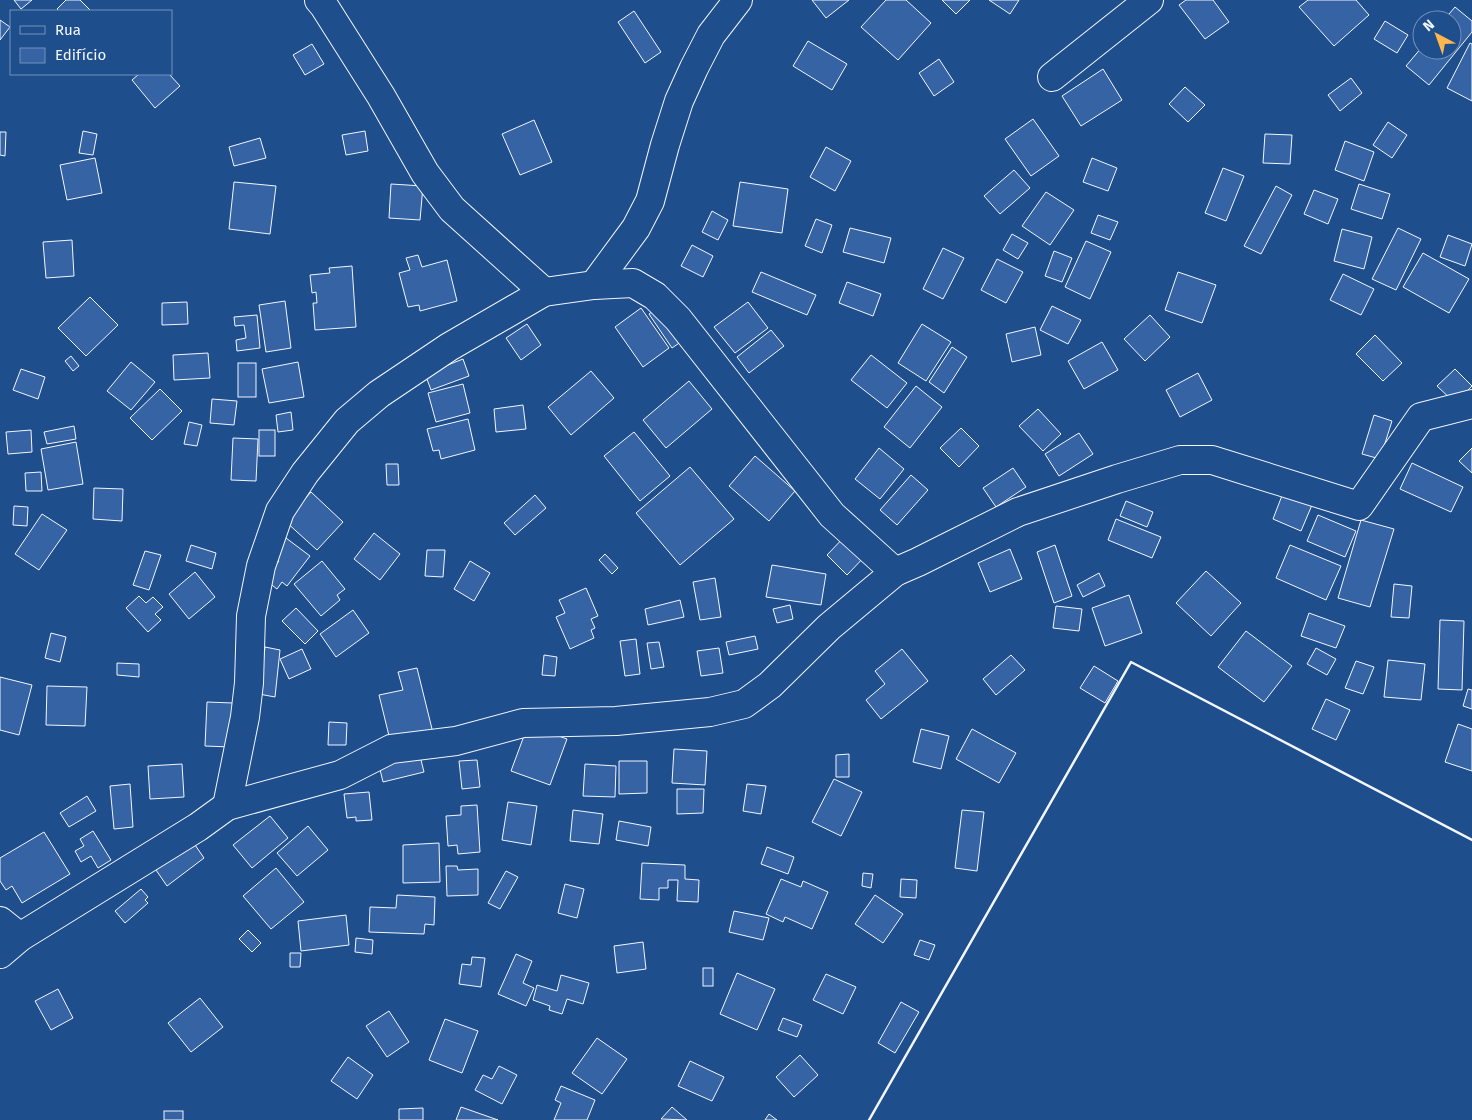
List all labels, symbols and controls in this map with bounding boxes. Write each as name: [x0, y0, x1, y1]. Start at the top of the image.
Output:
legend: [10, 10, 172, 75]
north arrow: [1412, 10, 1462, 60]
text: N: [1420, 16, 1438, 35]
text: Rua: [55, 21, 81, 39]
text: Edifício: [55, 46, 106, 64]

